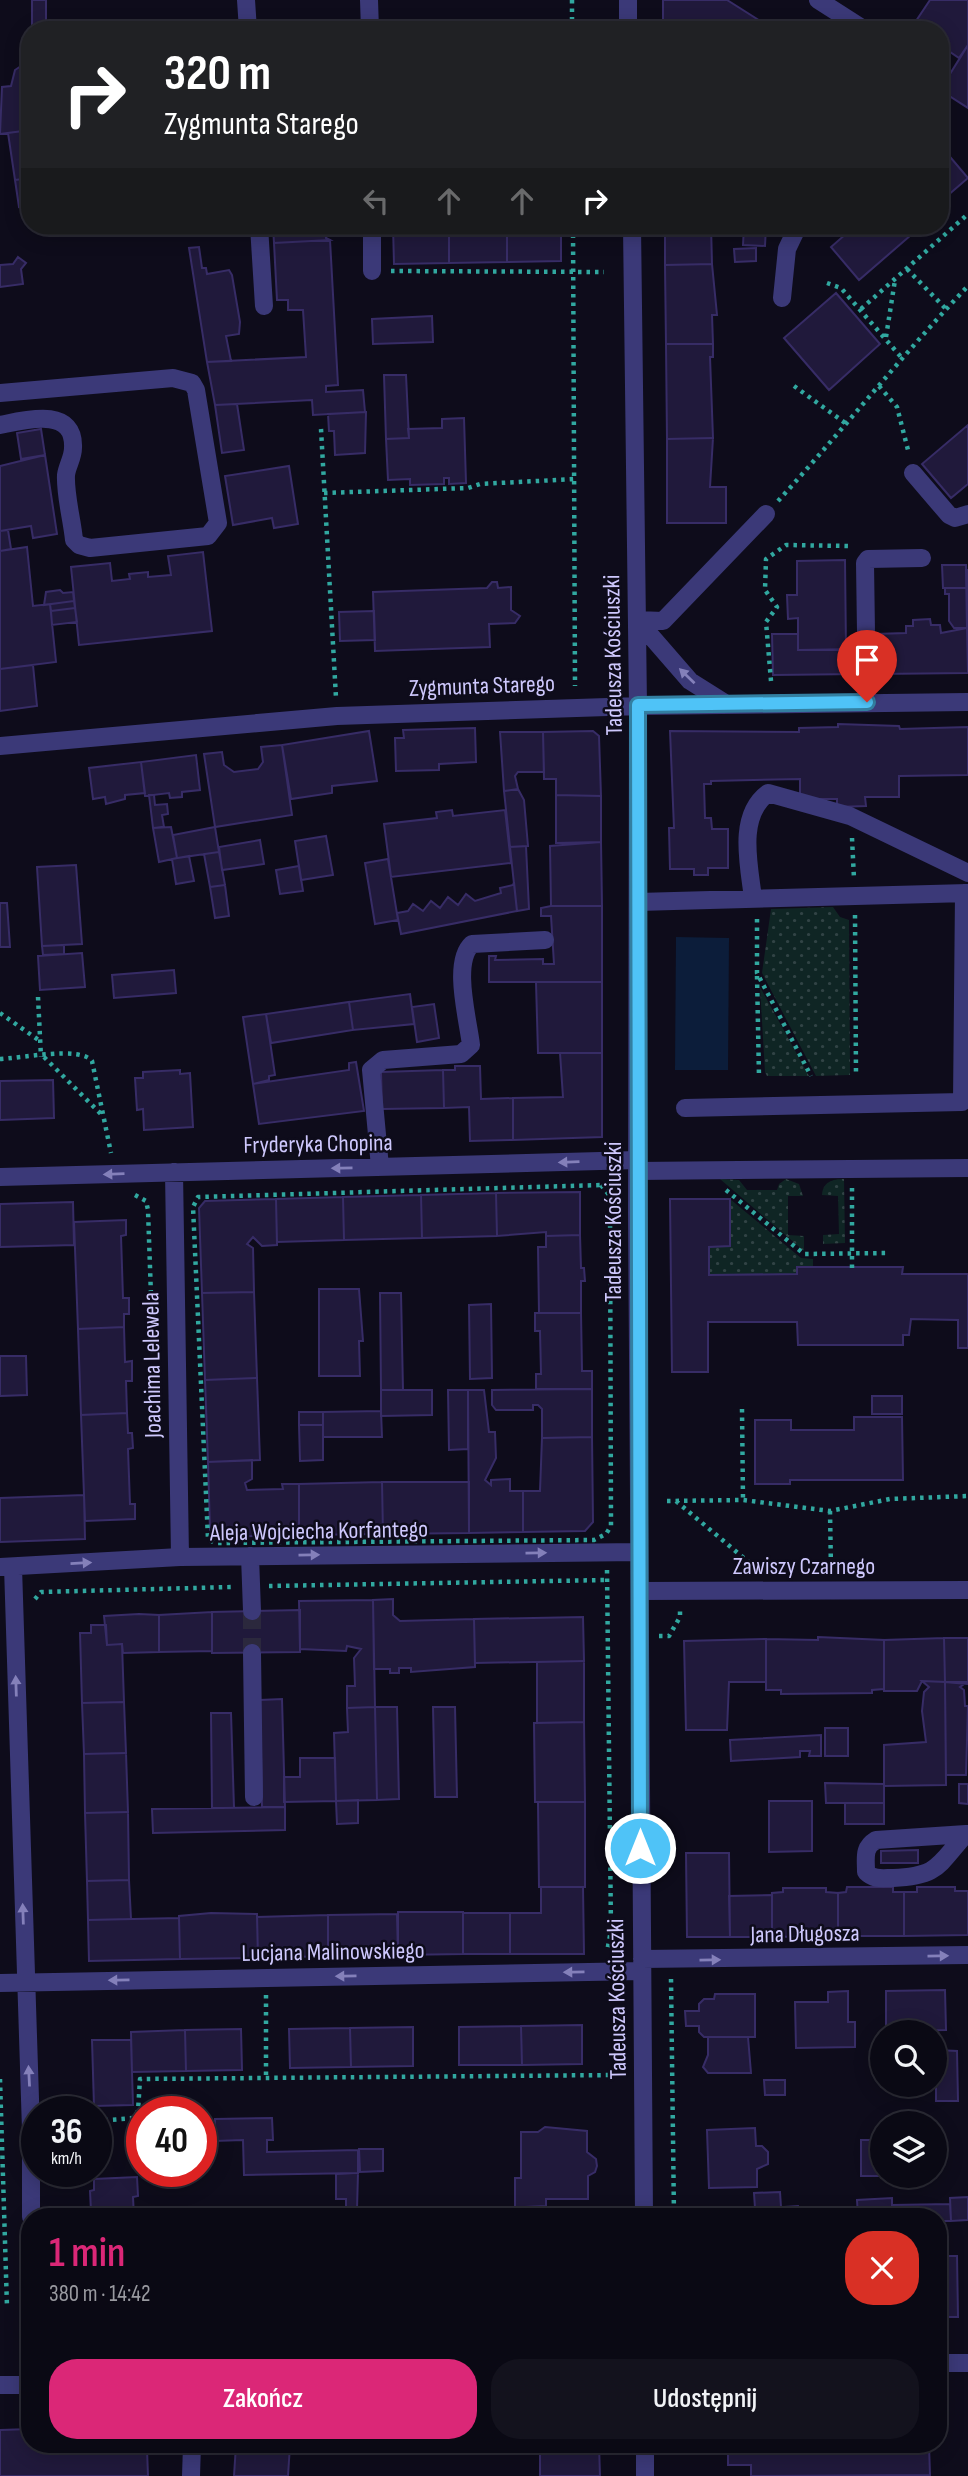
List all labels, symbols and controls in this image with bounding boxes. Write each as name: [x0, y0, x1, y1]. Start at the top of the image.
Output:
text: 320 m: [164, 45, 271, 104]
icon: right: [49, 49, 140, 140]
text: Zygmunta Starego: [164, 105, 359, 144]
icon: left: [357, 182, 395, 220]
icon: ahead: [430, 182, 468, 220]
icon: ahead: [503, 182, 541, 220]
icon: right: [576, 182, 614, 220]
street label: Tadeusza Kościuszki: [597, 574, 629, 736]
pin: [837, 630, 897, 702]
icon: arrive: [848, 641, 886, 679]
street label: Zygmunta Starego: [408, 669, 556, 703]
one-way arrow: [679, 669, 696, 685]
street label: Fryderyka Chopina: [243, 1128, 393, 1160]
street label: Tadeusza Kościuszki: [599, 1142, 628, 1302]
one-way arrow: [558, 1156, 580, 1167]
one-way arrow: [330, 1162, 352, 1173]
one-way arrow: [103, 1168, 125, 1179]
street label: Joachima Lelewela: [136, 1292, 168, 1439]
street label: Aleja Wojciecha Korfantego: [209, 1515, 428, 1547]
one-way arrow: [525, 1547, 547, 1559]
one-way arrow: [298, 1550, 320, 1561]
street label: Zawiszy Czarnego: [733, 1552, 875, 1581]
one-way arrow: [71, 1557, 93, 1568]
one-way arrow: [10, 1675, 22, 1697]
position arrow: [603, 1811, 677, 1885]
one-way arrow: [17, 1903, 28, 1925]
street label: Tadeusza Kościuszki: [601, 1918, 633, 2080]
street label: Jana Długosza: [749, 1919, 860, 1949]
street label: Lucjana Malinowskiego: [241, 1936, 425, 1968]
one-way arrow: [927, 1950, 949, 1961]
one-way arrow: [700, 1954, 722, 1966]
one-way arrow: [563, 1966, 585, 1978]
one-way arrow: [335, 1970, 357, 1982]
one-way arrow: [108, 1974, 130, 1986]
map controls: [870, 2020, 947, 2188]
button: search: [870, 2020, 947, 2097]
one-way arrow: [23, 2064, 34, 2086]
speed limit sign: 40: [126, 2096, 217, 2187]
text: 36: [50, 2111, 83, 2154]
button: layers: [870, 2111, 947, 2188]
text: km/h: [51, 2148, 82, 2169]
text: 1 min: [49, 2228, 125, 2279]
button: close: [845, 2231, 919, 2305]
text: 380 m · 14:42: [49, 2280, 151, 2308]
button: Zakończ: [49, 2359, 477, 2439]
button: Udostępnij: [491, 2359, 919, 2439]

